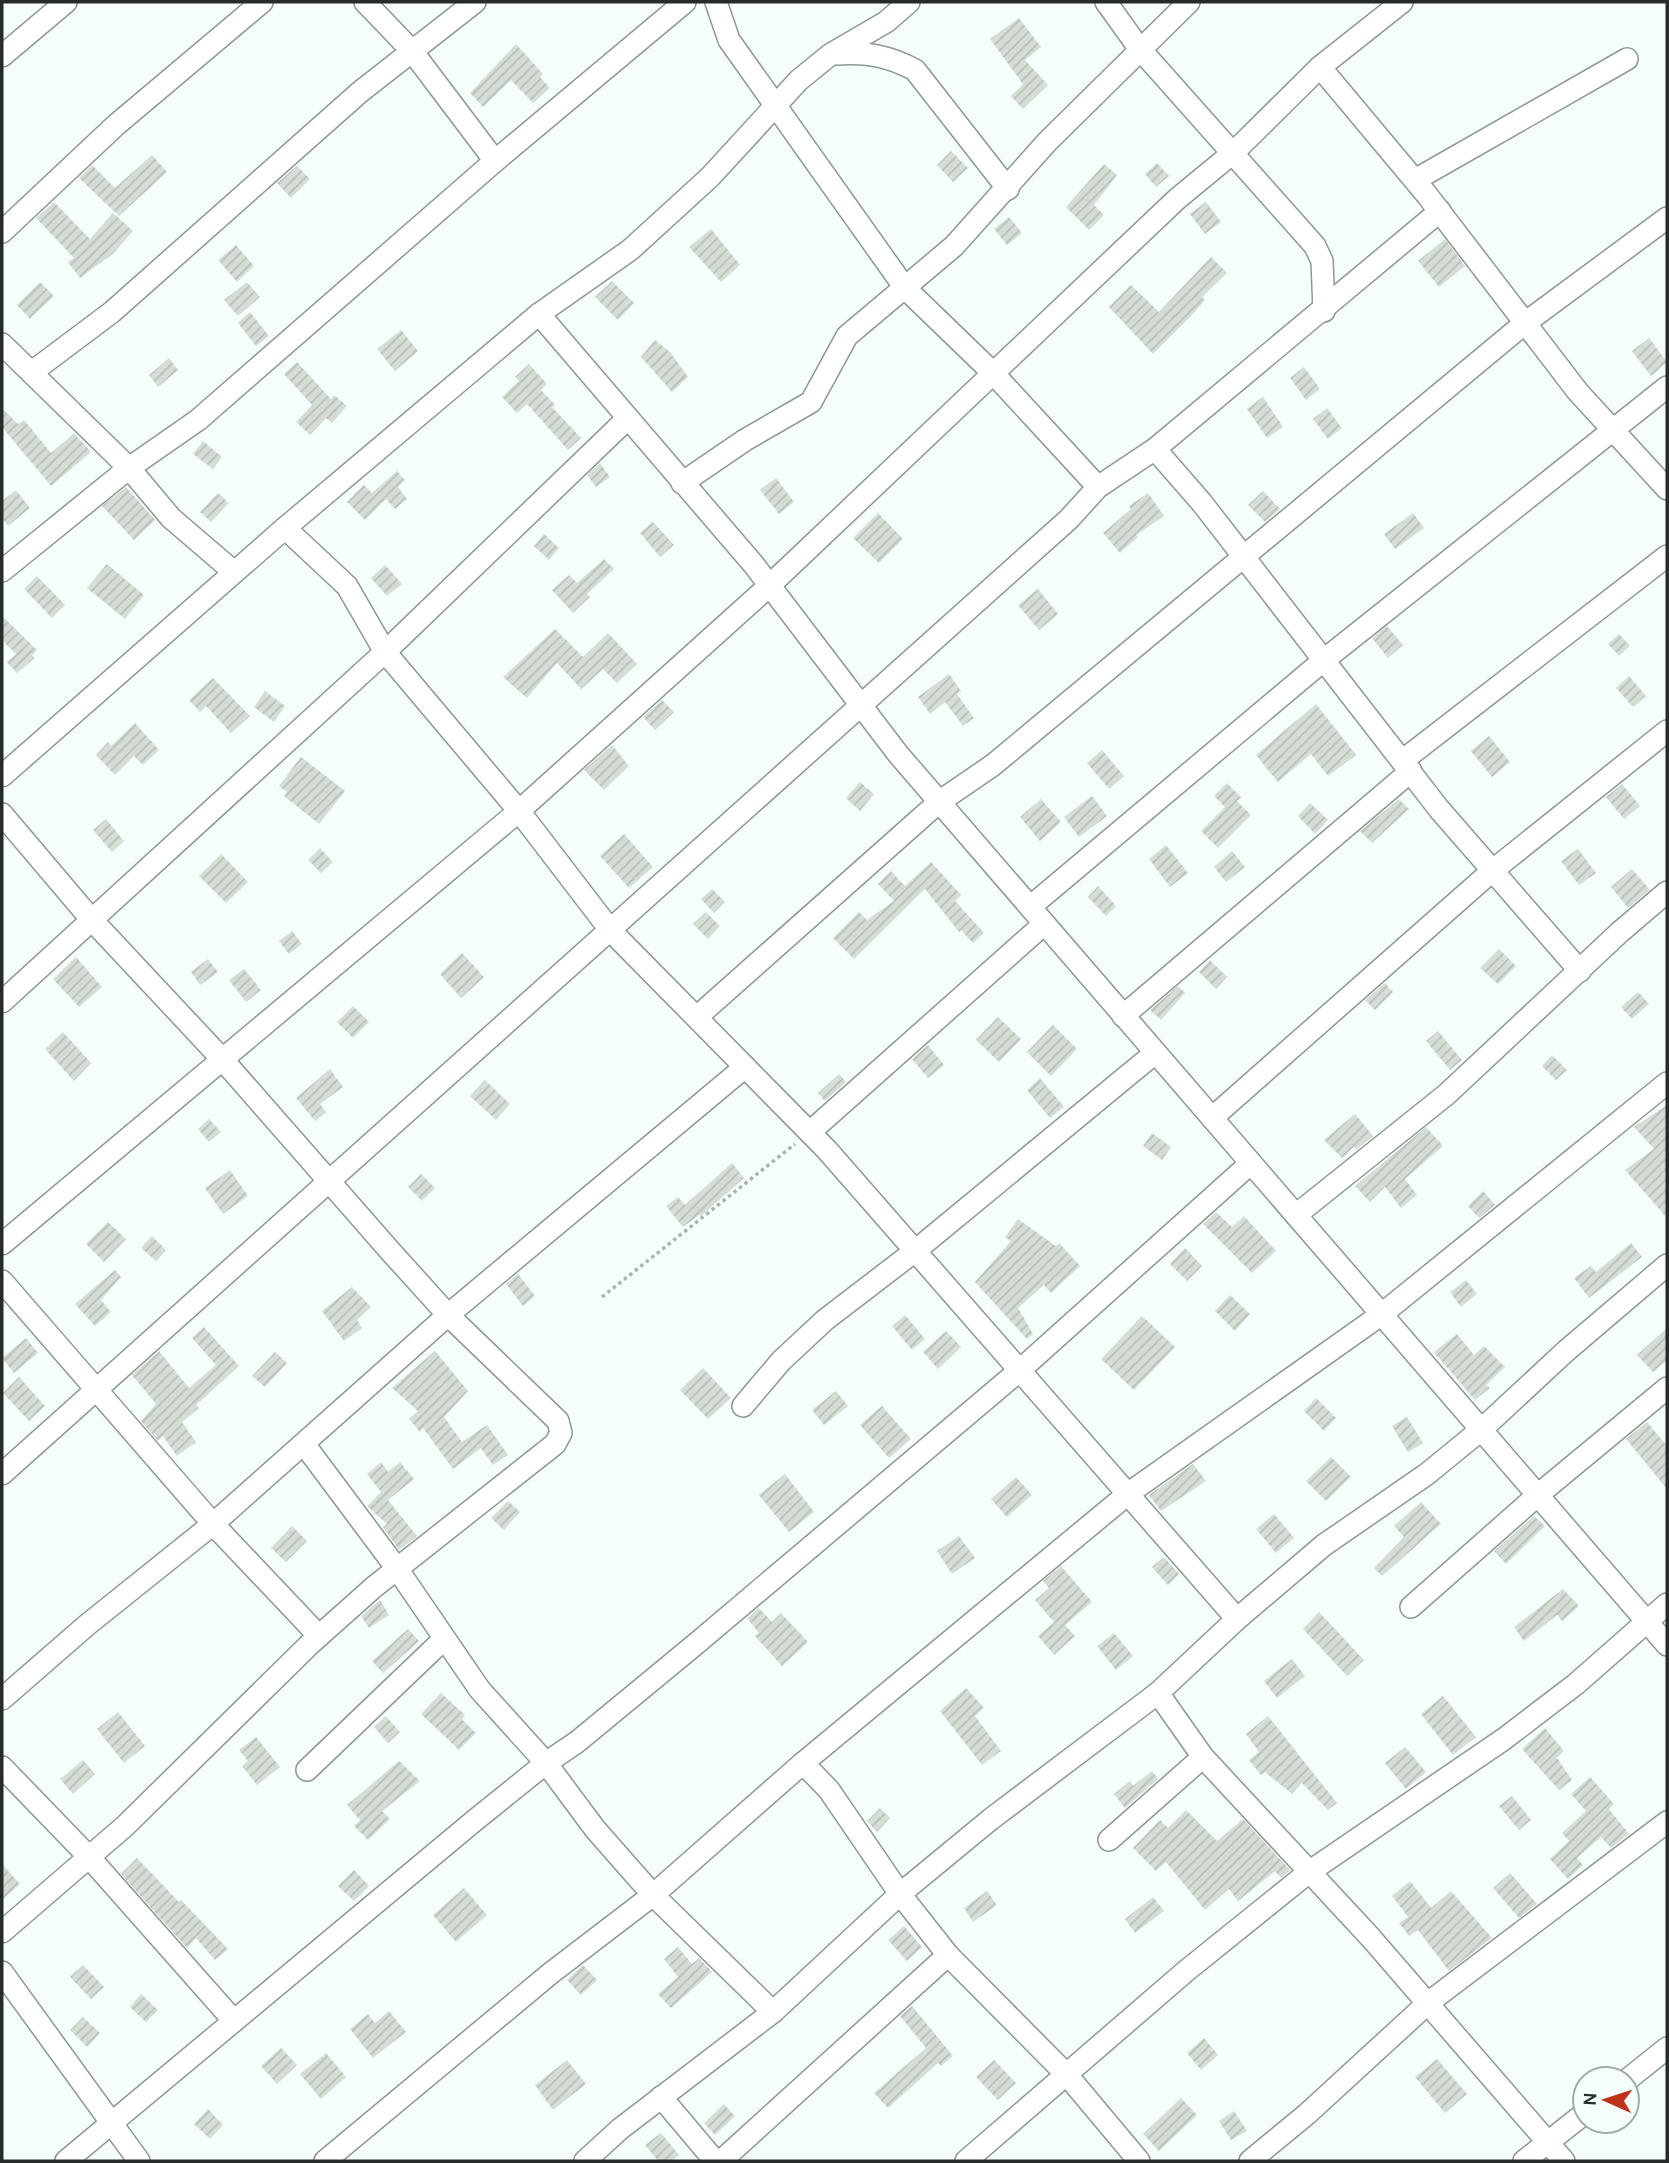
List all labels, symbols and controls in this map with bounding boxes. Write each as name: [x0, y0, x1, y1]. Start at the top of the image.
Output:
north arrow: [1571, 2065, 1641, 2135]
text: N: [1579, 2092, 1601, 2107]

